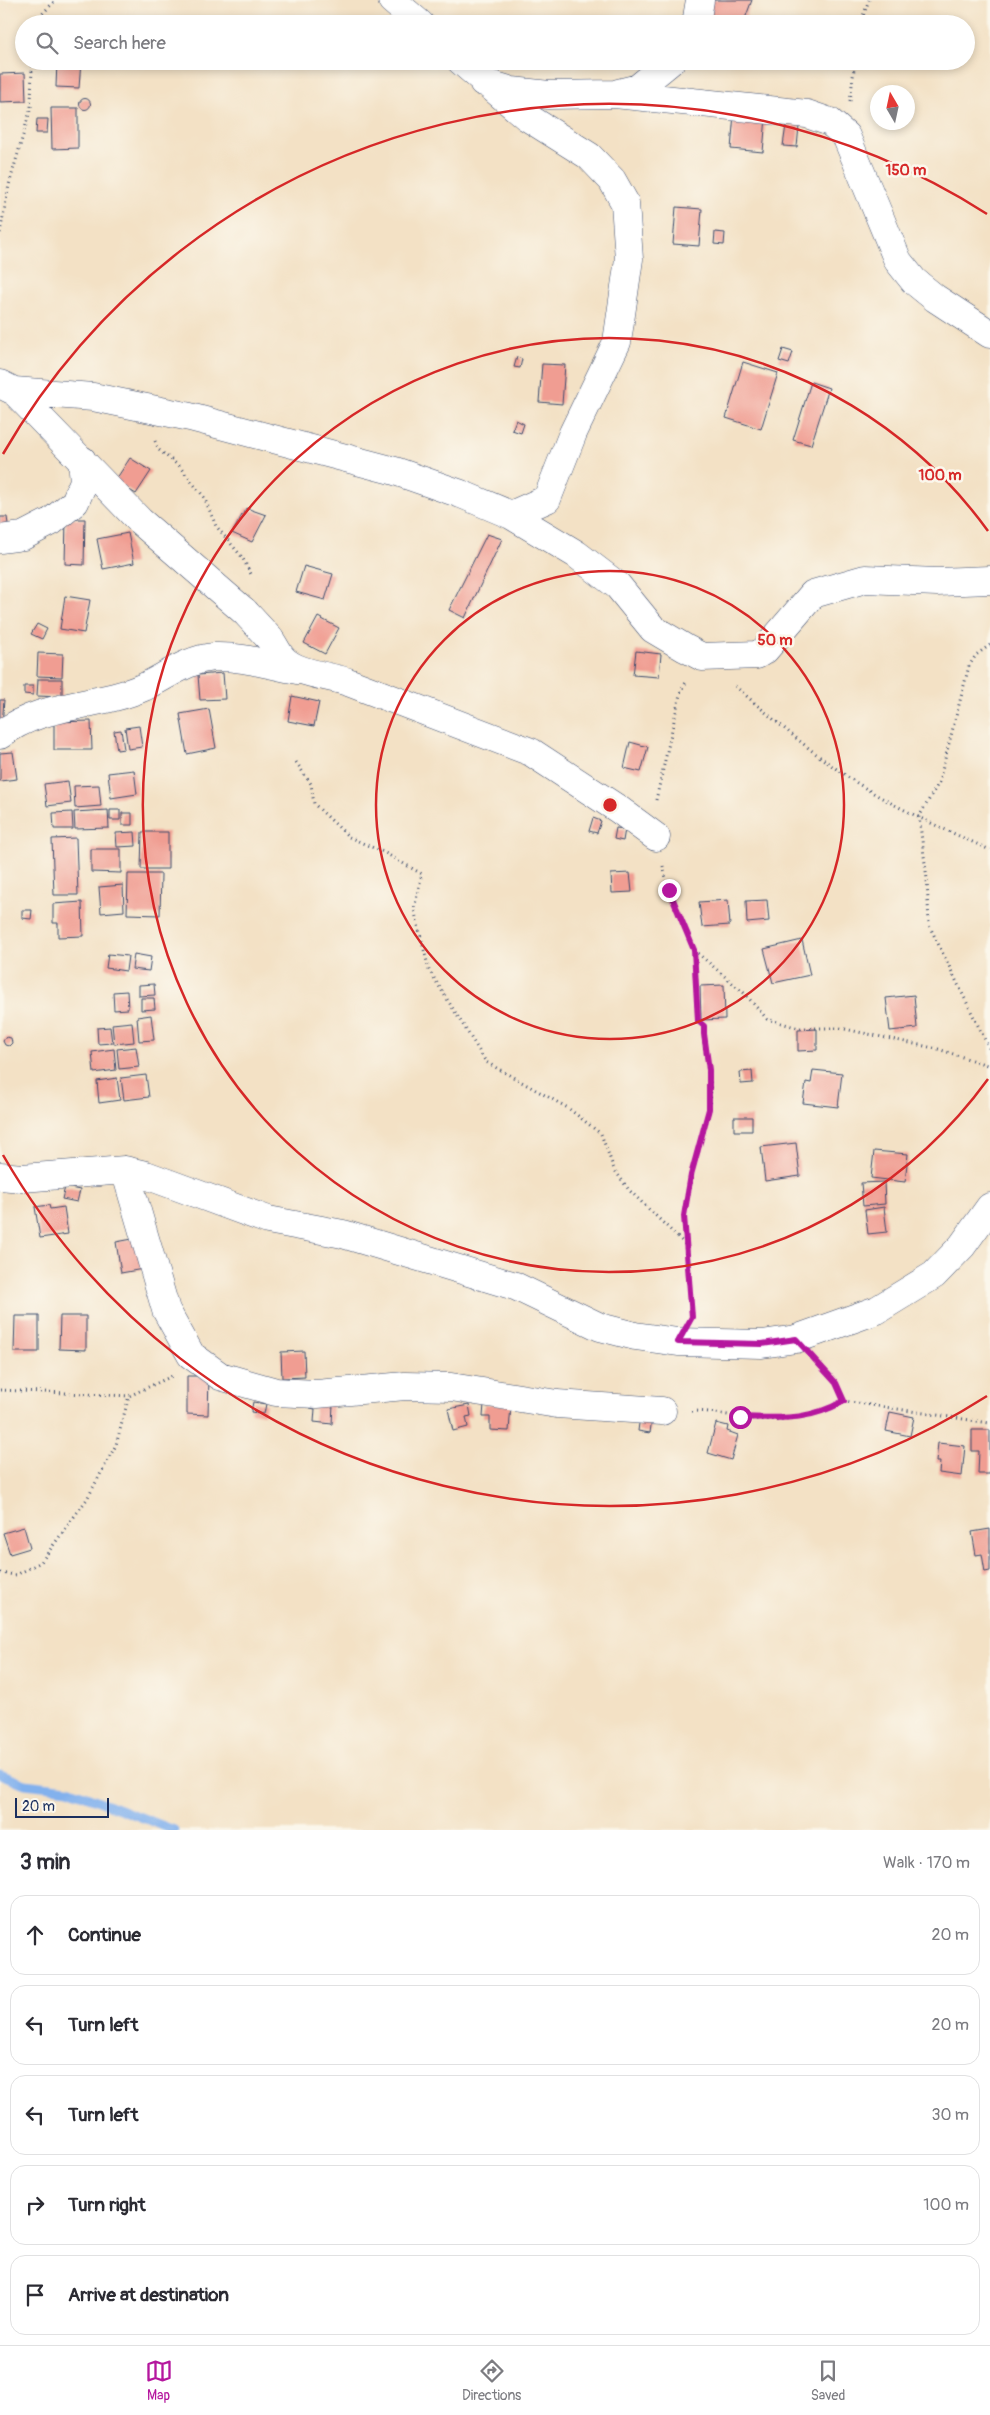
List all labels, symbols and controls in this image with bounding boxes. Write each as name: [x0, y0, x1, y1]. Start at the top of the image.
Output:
search box: [15, 15, 975, 70]
icon: search: [33, 29, 61, 57]
text: Search here: [73, 31, 166, 55]
north arrow: [870, 85, 915, 130]
text: 150 m: [886, 161, 926, 180]
text: 100 m: [919, 466, 961, 485]
text: 50 m: [758, 631, 792, 650]
centre of rings: [601, 796, 619, 814]
route end: [658, 879, 681, 902]
route start: [729, 1406, 752, 1429]
scale bar: [15, 1795, 109, 1818]
text: 20 m: [22, 1798, 55, 1815]
text: 3 min: [20, 1849, 70, 1876]
text: Walk · 170 m: [883, 1853, 970, 1873]
icon: ahead: [21, 1921, 49, 1949]
text: Continue: [68, 1923, 141, 1947]
text: 20 m: [931, 1925, 969, 1945]
icon: left: [21, 2011, 49, 2039]
text: Turn left: [68, 2013, 138, 2037]
text: 20 m: [931, 2015, 969, 2035]
icon: left: [21, 2101, 49, 2129]
text: Turn left: [68, 2103, 138, 2127]
text: 30 m: [931, 2105, 969, 2125]
icon: right: [21, 2191, 49, 2219]
text: Turn right: [68, 2193, 146, 2217]
text: 100 m: [923, 2195, 969, 2215]
icon: arrive: [21, 2281, 49, 2309]
text: Arrive at destination: [68, 2283, 229, 2307]
tab: Map: [145, 2357, 173, 2404]
tab: Directions: [462, 2357, 521, 2404]
tab: Saved: [811, 2357, 845, 2404]

